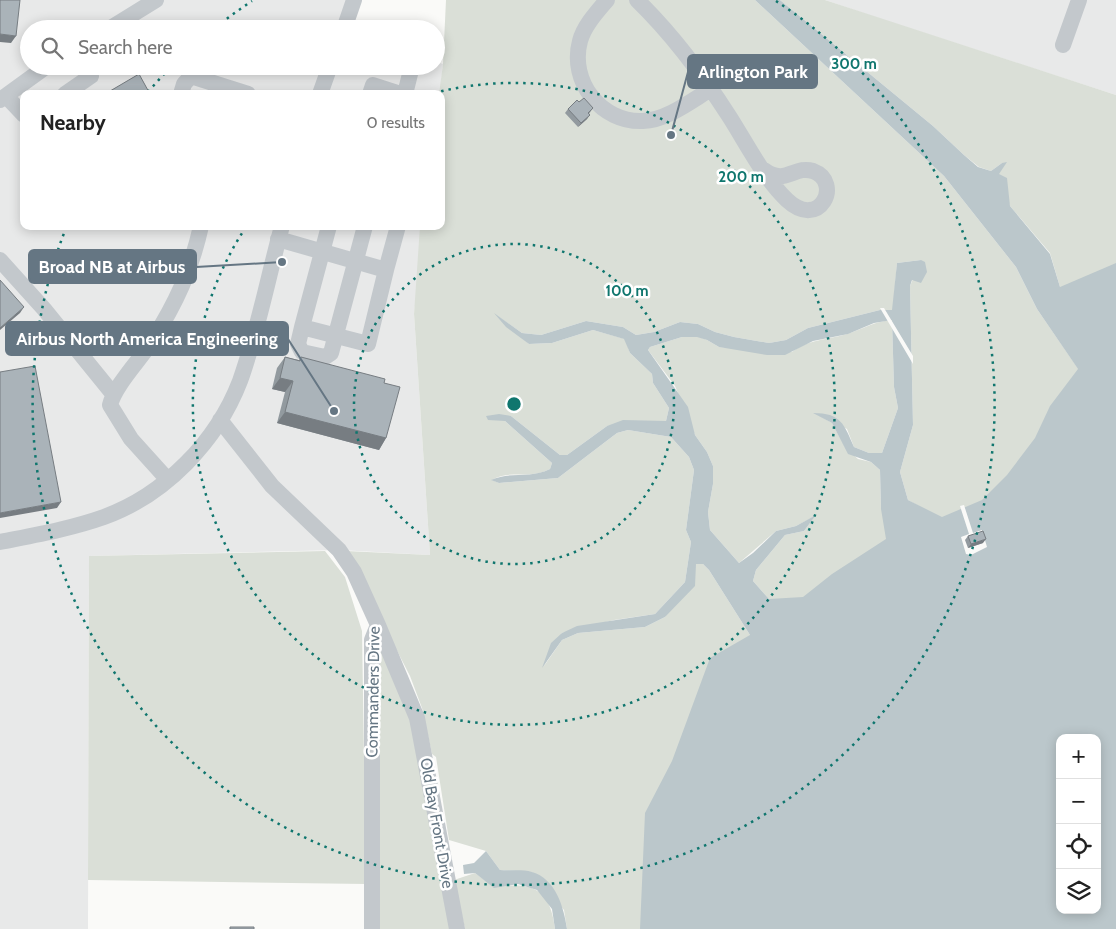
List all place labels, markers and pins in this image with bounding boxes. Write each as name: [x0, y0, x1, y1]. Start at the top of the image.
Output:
callout: Arlington Park: [688, 55, 817, 88]
callout: Broad NB at Airbus: [29, 250, 196, 283]
callout: Airbus North America Engineering: [6, 322, 288, 355]
centre of rings: [505, 395, 523, 413]

